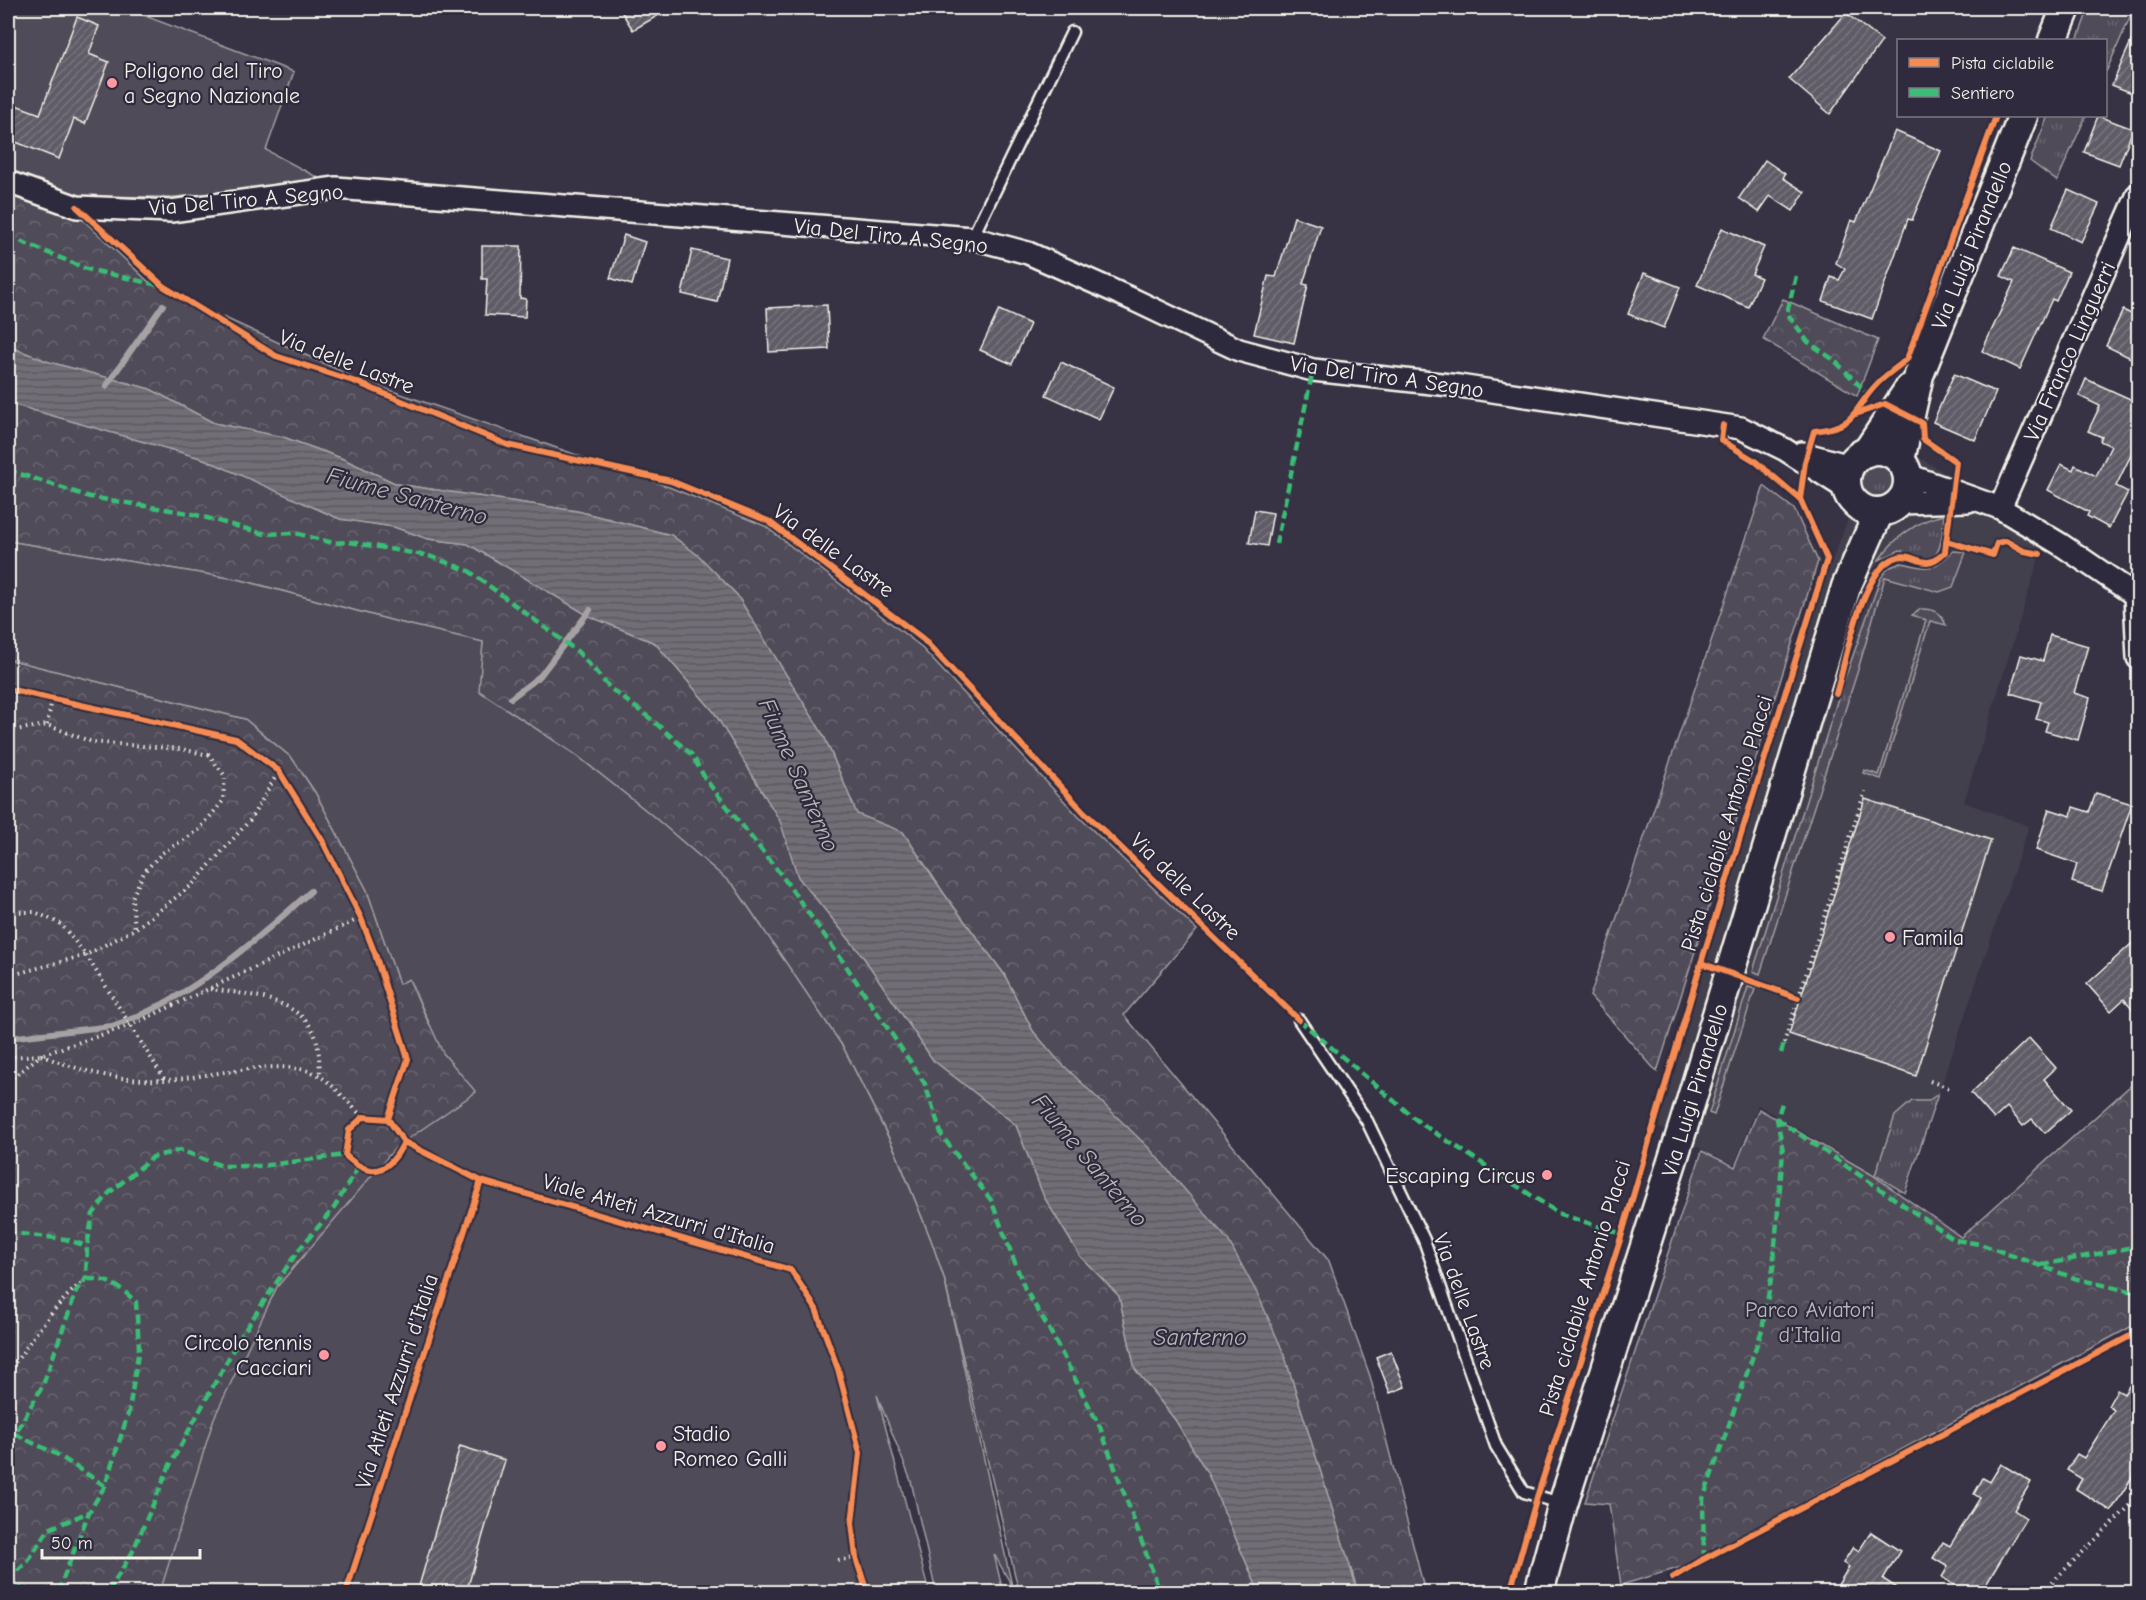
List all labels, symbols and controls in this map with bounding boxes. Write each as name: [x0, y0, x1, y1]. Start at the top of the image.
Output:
legend: [1897, 39, 2107, 117]
text: Pista ciclabile: [1951, 53, 2054, 74]
place label: Poligono del Tiro a Segno Nazionale: [124, 58, 300, 109]
marker: Poligono del Tiro a Segno Nazionale: [105, 76, 119, 90]
text: Sentiero: [1951, 83, 2015, 104]
street label: Via Luigi Pirandello: [1926, 157, 2018, 333]
street label: Via Del Tiro A Segno: [148, 179, 344, 221]
street label: Via Del Tiro A Segno: [793, 213, 989, 259]
street label: Via Franco Linguerri: [2019, 257, 2121, 445]
street label: Via delle Lastre: [275, 324, 418, 400]
street label: Via Del Tiro A Segno: [1288, 351, 1485, 403]
water label: Fiume Santerno: [324, 461, 490, 531]
street label: Via delle Lastre: [768, 498, 899, 603]
street label: Pista ciclabile Antonio Placci: [1676, 692, 1778, 954]
water label: Fiume Santerno: [753, 694, 845, 856]
street label: Via delle Lastre: [1125, 828, 1246, 946]
place label: Famila: [1902, 925, 1964, 951]
marker: Famila: [1883, 930, 1897, 944]
street label: Via Luigi Pirandello: [1656, 1001, 1734, 1180]
water label: Fiume Santerno: [1026, 1088, 1154, 1232]
street label: Pista ciclabile Antonio Placci: [1534, 1157, 1636, 1419]
place label: Escaping Circus: [1385, 1163, 1535, 1189]
street label: Viale Atleti Azzurri d'Italia: [540, 1168, 778, 1260]
marker: Escaping Circus: [1540, 1168, 1554, 1182]
street label: Via delle Lastre: [1427, 1230, 1501, 1373]
street label: Via Atleti Azzurri d'Italia: [350, 1270, 444, 1492]
park label: Parco Aviatori d'Italia: [1745, 1297, 1875, 1348]
water label: Santerno: [1153, 1323, 1247, 1351]
place label: Circolo tennis Cacciari: [184, 1330, 312, 1381]
marker: Circolo tennis Cacciari: [317, 1348, 331, 1362]
place label: Stadio Romeo Galli: [673, 1421, 787, 1472]
marker: Stadio Romeo Galli: [654, 1439, 668, 1453]
scale bar: [42, 1522, 200, 1560]
text: 50 m: [51, 1533, 93, 1554]

